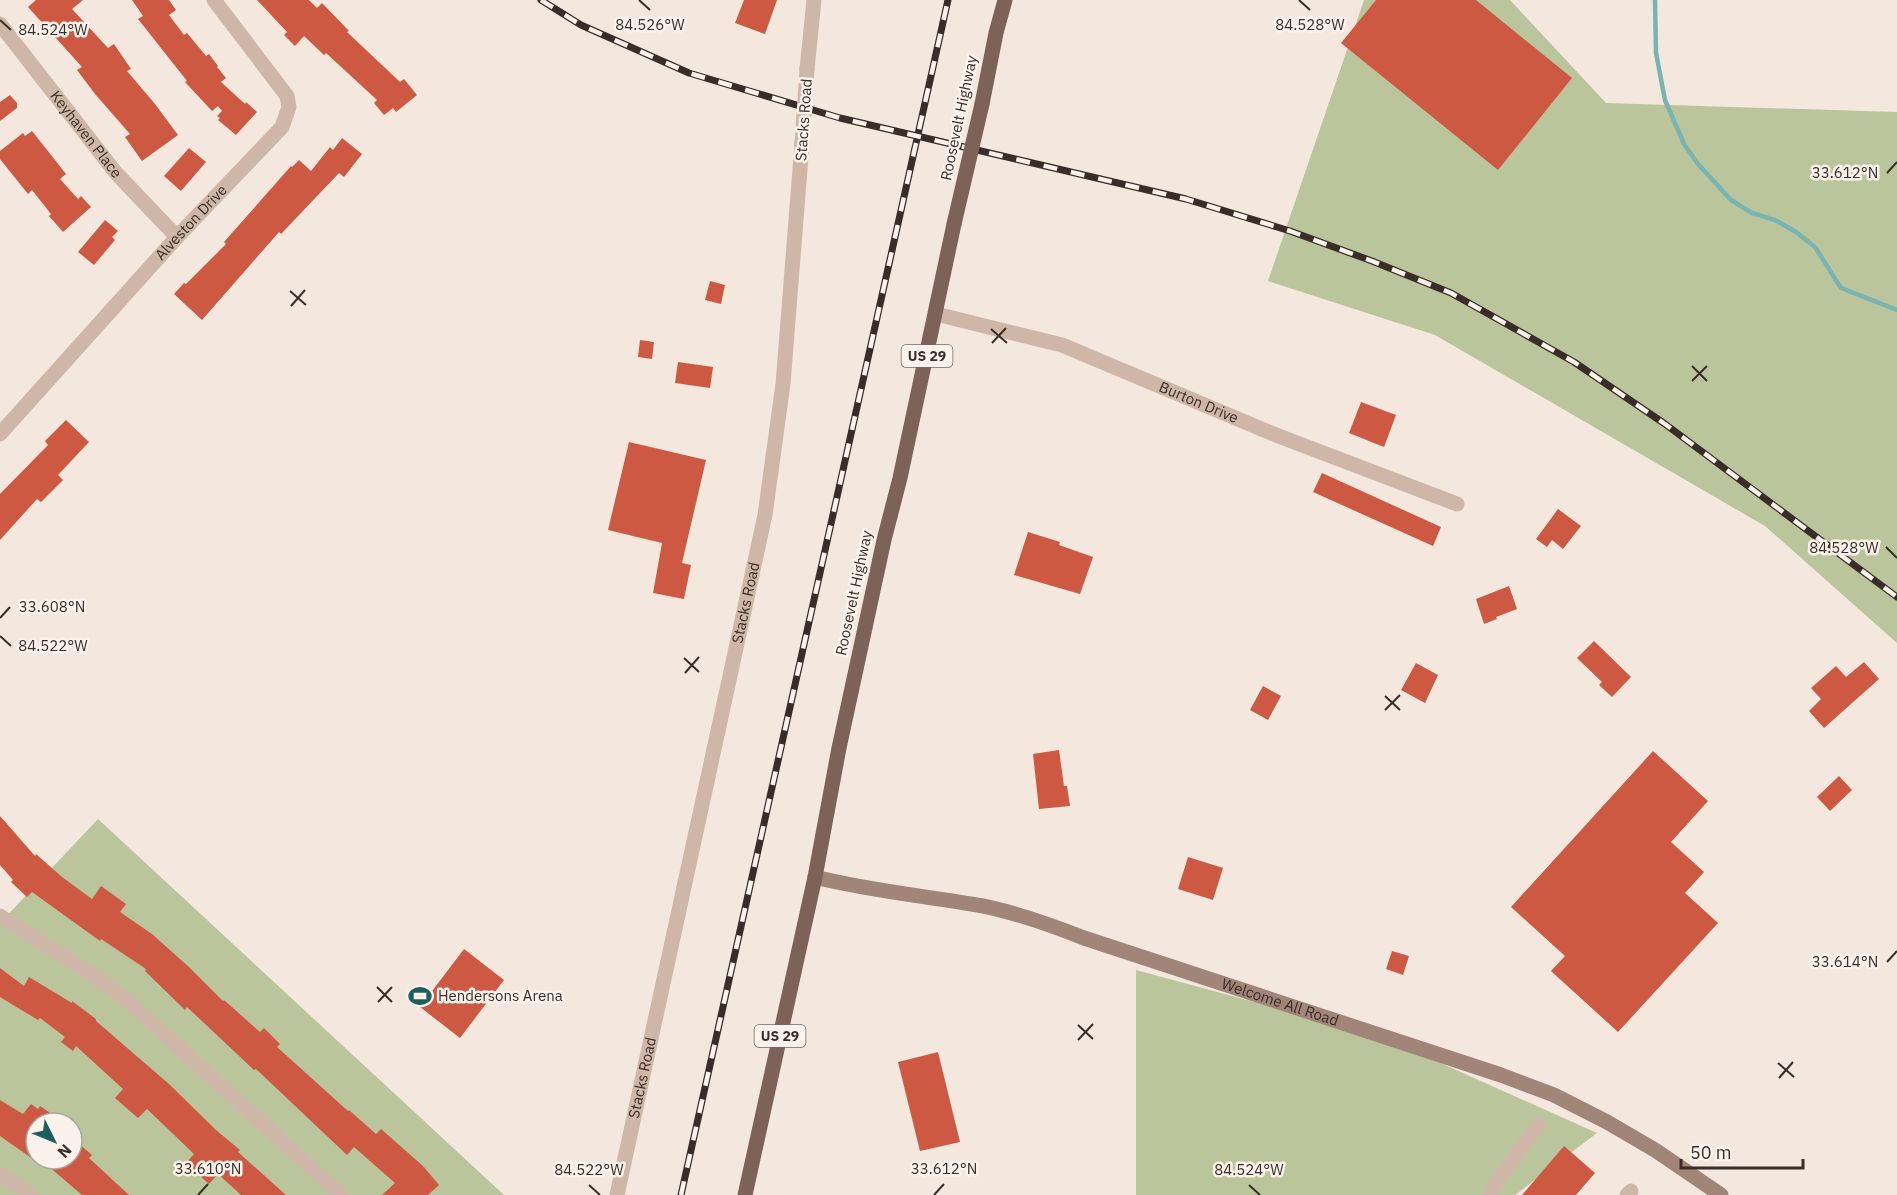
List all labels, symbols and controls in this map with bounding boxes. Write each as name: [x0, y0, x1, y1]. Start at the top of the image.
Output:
text: 84.526°W: [615, 15, 685, 34]
text: 84.528°W: [1275, 15, 1345, 34]
text: 84.524°W: [18, 20, 88, 39]
street label: Roosevelt Highway: [936, 53, 981, 182]
street label: Stacks Road: [791, 78, 816, 162]
street label: Keyhaven Place: [46, 87, 126, 182]
text: 33.612°N: [1812, 163, 1878, 182]
street label: Alveston Drive: [151, 180, 231, 264]
road number: US 29: [902, 345, 952, 367]
street label: Burton Drive: [1156, 377, 1241, 427]
street label: Roosevelt Highway: [831, 528, 876, 657]
text: 84.528°W: [1809, 538, 1879, 557]
street label: Stacks Road: [727, 560, 763, 645]
text: 33.608°N: [19, 597, 85, 616]
text: 84.522°W: [18, 636, 88, 655]
text: 33.614°N: [1812, 952, 1878, 971]
street label: Welcome All Road: [1219, 974, 1341, 1030]
sports icon: Hendersons Arena: [407, 983, 433, 1009]
place label: Hendersons Arena: [438, 986, 563, 1005]
road number: US 29: [754, 1025, 806, 1047]
street label: Stacks Road: [624, 1035, 660, 1120]
north arrow: [24, 1111, 84, 1171]
scale bar: [1681, 1132, 1802, 1170]
text: N: [54, 1140, 76, 1162]
text: 50 m: [1690, 1141, 1732, 1164]
text: 33.610°N: [175, 1159, 241, 1178]
text: 33.612°N: [911, 1159, 977, 1178]
text: 84.522°W: [554, 1160, 624, 1179]
text: 84.524°W: [1214, 1160, 1284, 1179]

